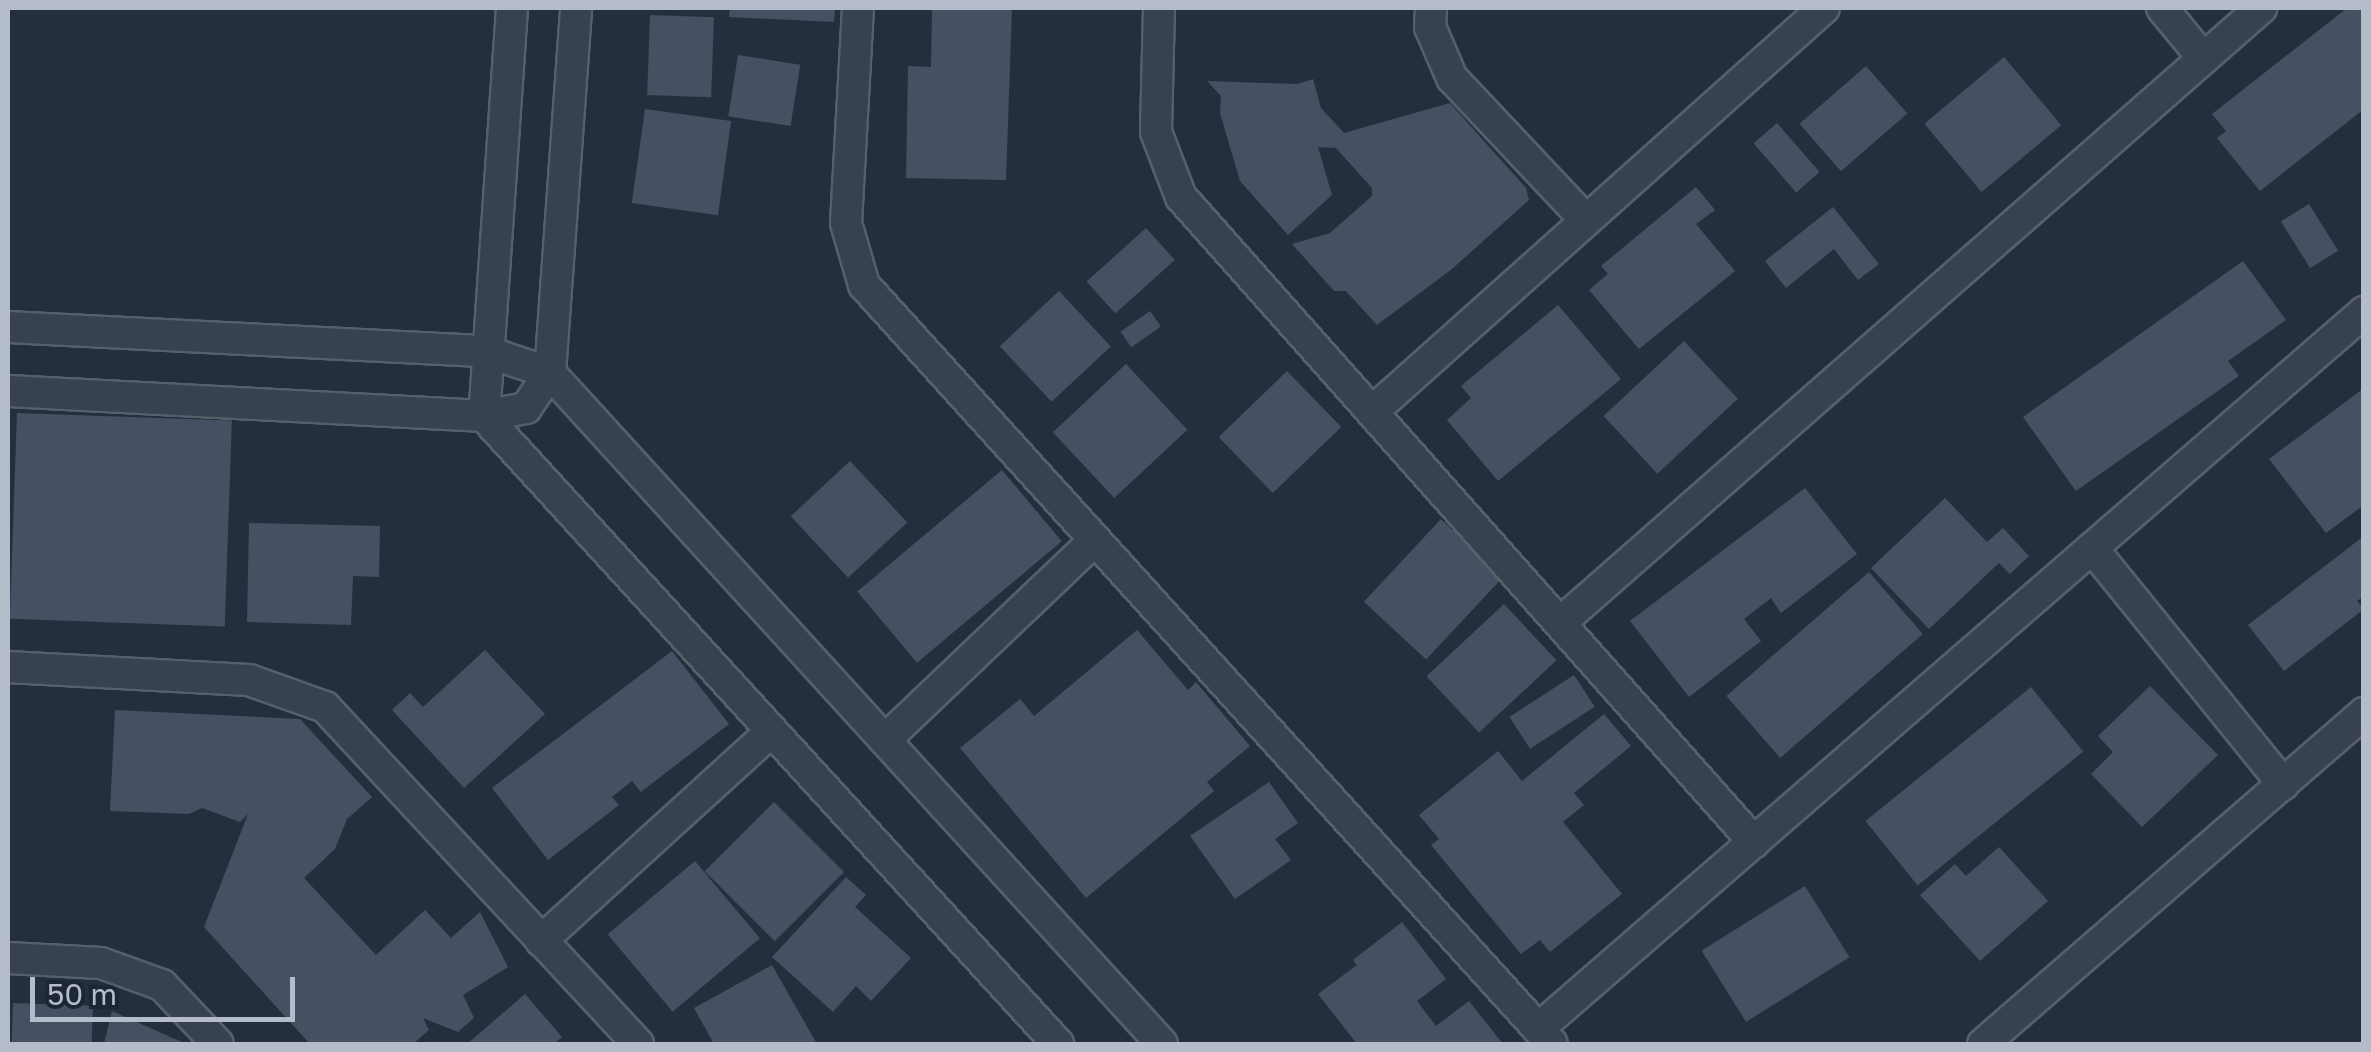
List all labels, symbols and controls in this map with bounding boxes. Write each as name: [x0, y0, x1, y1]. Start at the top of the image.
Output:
scale bar: [35, 957, 300, 1019]
text: 50 m: [47, 976, 117, 1012]

